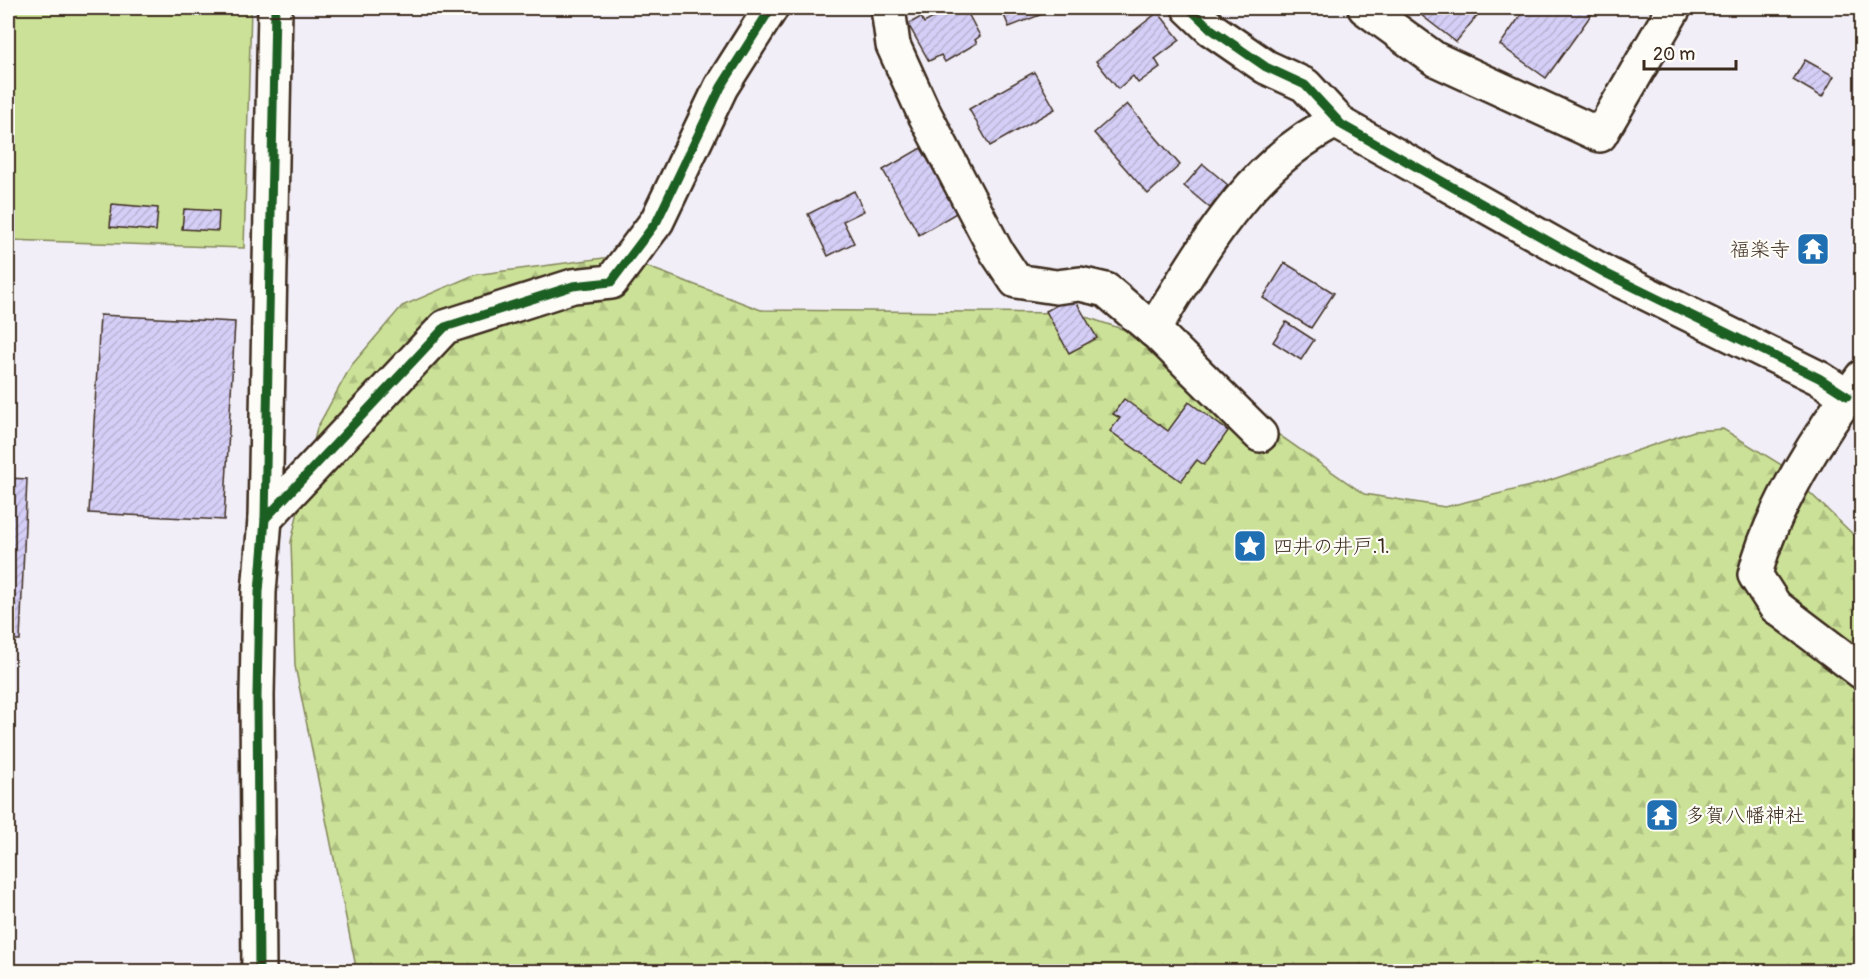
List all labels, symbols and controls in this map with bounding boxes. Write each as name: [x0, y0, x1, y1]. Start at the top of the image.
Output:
scale bar: [1644, 33, 1736, 71]
text: 20 m: [1653, 43, 1695, 66]
temple icon: 福楽寺: [1795, 231, 1831, 267]
place label: 福楽寺: [1730, 237, 1790, 262]
place icon: 四井の井戸.1.: [1232, 528, 1268, 564]
place label: 四井の井戸.1.: [1273, 534, 1390, 559]
temple icon: 多賀八幡神社: [1644, 797, 1680, 833]
place label: 多賀八幡神社: [1685, 803, 1805, 828]

